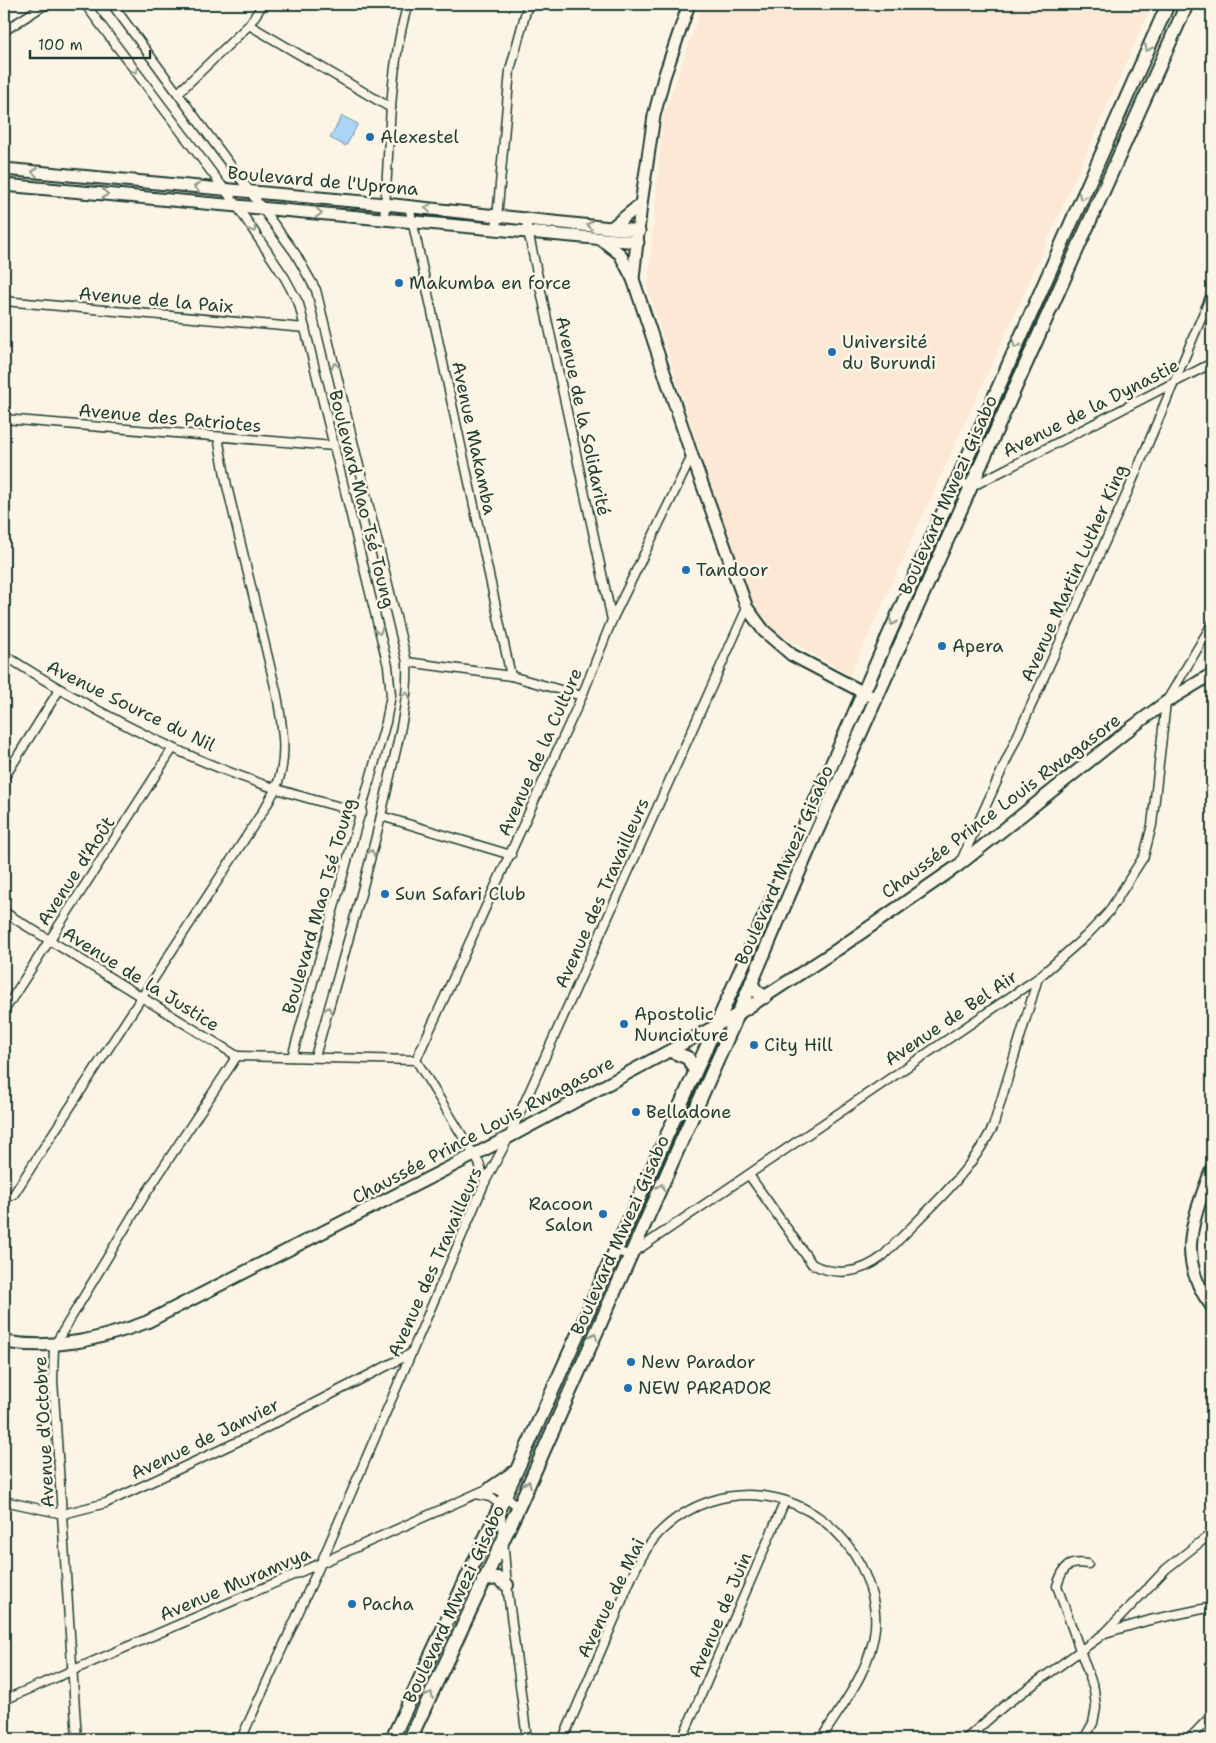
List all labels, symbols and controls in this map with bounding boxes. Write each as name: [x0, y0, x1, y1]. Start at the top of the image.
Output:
scale bar: [30, 28, 150, 60]
text: 100 m: [38, 35, 83, 55]
one-way arrow: [1144, 43, 1154, 52]
one-way arrow: [130, 65, 139, 74]
place label: Alexestel: [380, 125, 460, 149]
marker: Alexestel: [364, 131, 376, 143]
street label: Boulevard de l'Uprona: [226, 161, 420, 201]
one-way arrow: [31, 166, 39, 177]
one-way arrow: [193, 182, 201, 193]
one-way arrow: [101, 188, 109, 199]
one-way arrow: [1078, 192, 1089, 201]
one-way arrow: [424, 203, 432, 214]
one-way arrow: [315, 207, 323, 218]
one-way arrow: [586, 220, 594, 231]
one-way arrow: [247, 224, 256, 233]
place label: Makumba en force: [409, 271, 571, 295]
marker: Makumba en force: [393, 277, 405, 289]
street label: Avenue de la Paix: [78, 281, 234, 319]
street label: Avenue de la Solidarité: [550, 314, 616, 518]
place label: Université du Burundi: [842, 330, 936, 375]
one-way arrow: [1012, 340, 1023, 349]
marker: Université du Burundi: [826, 346, 838, 358]
street label: Avenue de la Dynastie: [999, 353, 1183, 463]
street label: Avenue Makamba: [446, 359, 502, 517]
one-way arrow: [330, 362, 341, 370]
street label: Boulevard Mao Tsé Toung: [323, 387, 401, 611]
street label: Boulevard Mwezi Gisabo: [893, 391, 1003, 599]
street label: Avenue des Patriotes: [77, 398, 263, 438]
street label: Avenue Martin Luther King: [1015, 460, 1133, 686]
place label: Tandoor: [696, 558, 768, 582]
marker: Tandoor: [680, 564, 692, 576]
one-way arrow: [889, 617, 900, 626]
one-way arrow: [373, 627, 384, 636]
place label: Apera: [952, 634, 1004, 658]
marker: Apera: [936, 640, 948, 652]
street label: Avenue Source du Nil: [43, 655, 220, 758]
street label: Avenue de la Culture: [492, 664, 588, 840]
one-way arrow: [401, 691, 412, 699]
street label: Chaussée Prince Louis Rwagasore: [877, 708, 1125, 904]
street label: Boulevard Mwezi Gisabo: [729, 761, 839, 969]
street label: Avenue des Travailleurs: [549, 794, 655, 992]
street label: Boulevard Mao Tsé Toung: [277, 795, 361, 1017]
street label: Avenue d'Août: [32, 812, 120, 930]
one-way arrow: [365, 849, 376, 858]
place label: Sun Safari Club: [395, 882, 526, 906]
marker: Sun Safari Club: [379, 888, 391, 900]
street label: Avenue de la Justice: [58, 921, 224, 1037]
street label: Avenue de Bel Air: [880, 965, 1022, 1071]
place label: Apostolic Nunciature: [634, 1002, 729, 1047]
one-way arrow: [322, 1006, 332, 1014]
marker: Apostolic Nunciature: [618, 1018, 630, 1030]
place label: City Hill: [764, 1033, 833, 1057]
marker: City Hill: [748, 1039, 760, 1051]
street label: Chaussée Prince Louis Rwagasore: [348, 1050, 618, 1210]
place label: Belladone: [646, 1100, 732, 1124]
marker: Belladone: [630, 1106, 642, 1118]
street label: Boulevard Mwezi Gisabo: [565, 1131, 675, 1339]
street label: Avenue des Travailleurs: [382, 1163, 488, 1361]
one-way arrow: [654, 1183, 665, 1192]
place label: Racoon Salon: [528, 1192, 593, 1237]
marker: Racoon Salon: [597, 1208, 609, 1220]
one-way arrow: [588, 1332, 599, 1341]
place label: New Parador: [641, 1350, 755, 1374]
street label: Avenue d'Octobre: [28, 1356, 60, 1508]
marker: New Parador: [625, 1356, 637, 1368]
place label: NEW PARADOR: [638, 1376, 771, 1400]
marker: NEW PARADOR: [622, 1382, 634, 1394]
street label: Avenue de Janvier: [127, 1393, 283, 1485]
one-way arrow: [522, 1480, 533, 1489]
street label: Boulevard Mwezi Gisabo: [397, 1501, 511, 1707]
street label: Avenue de Mai: [572, 1534, 650, 1662]
street label: Avenue Muramvya: [156, 1541, 314, 1627]
street label: Avenue de Juin: [683, 1549, 757, 1681]
place label: Pacha: [362, 1592, 414, 1616]
marker: Pacha: [346, 1598, 358, 1610]
one-way arrow: [424, 1691, 435, 1700]

